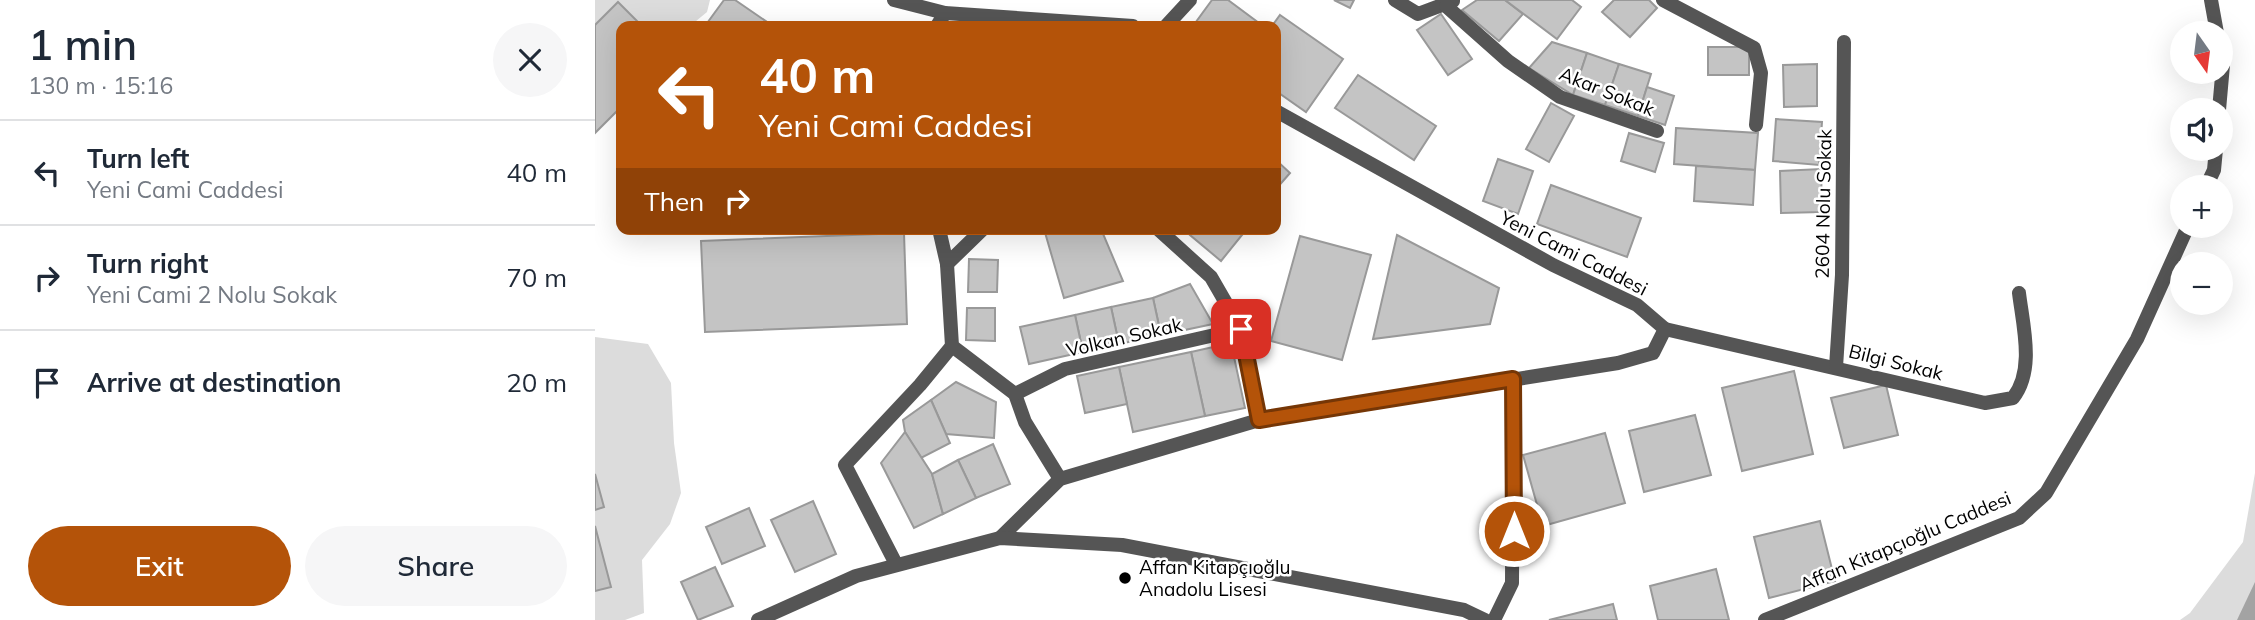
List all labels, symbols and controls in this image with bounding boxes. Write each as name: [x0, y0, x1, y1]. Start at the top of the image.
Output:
text: 1 min: [28, 18, 137, 71]
north arrow: [2170, 21, 2233, 84]
map controls: [2170, 21, 2233, 315]
button: close: [493, 23, 567, 97]
text: 40 m: [759, 44, 875, 105]
icon: left: [644, 49, 735, 140]
street label: Akar Sokak: [1556, 61, 1658, 121]
text: 130 m · 15:16: [28, 71, 173, 100]
button: sound: [2170, 98, 2233, 161]
text: Yeni Cami Caddesi: [759, 105, 1033, 145]
street label: 2604 Nolu Sokak: [1810, 129, 1836, 279]
text: Turn left: [87, 142, 189, 175]
icon: left: [28, 154, 66, 192]
text: 40 m: [506, 156, 567, 189]
text: Yeni Cami Caddesi: [87, 175, 284, 204]
button: +: [2170, 175, 2233, 238]
icon: right: [718, 182, 756, 220]
text: Then: [644, 185, 704, 218]
street label: Yeni Cami Caddesi: [1495, 205, 1652, 301]
text: Turn right: [87, 247, 208, 280]
button: −: [2170, 252, 2233, 315]
icon: right: [28, 259, 66, 297]
text: 70 m: [506, 261, 567, 294]
text: Yeni Cami 2 Nolu Sokak: [87, 280, 337, 309]
pin: [1211, 299, 1271, 359]
icon: arrive: [1222, 310, 1260, 348]
street label: Volkan Sokak: [1064, 312, 1185, 362]
street label: Bilgi Sokak: [1846, 339, 1946, 385]
icon: arrive: [28, 364, 66, 402]
text: Arrive at destination: [87, 366, 342, 399]
text: 20 m: [506, 366, 567, 399]
street label: Affan Kitapçıoğlu Caddesi: [1796, 485, 2014, 597]
position arrow: [1477, 494, 1551, 568]
button: Exit: [28, 526, 291, 606]
button: Share: [305, 526, 567, 606]
place label: Affan Kitapçıoğlu Anadolu Lisesi: [1139, 555, 1291, 601]
marker: Affan Kitapçıoğlu Anadolu Lisesi: [1117, 570, 1133, 586]

